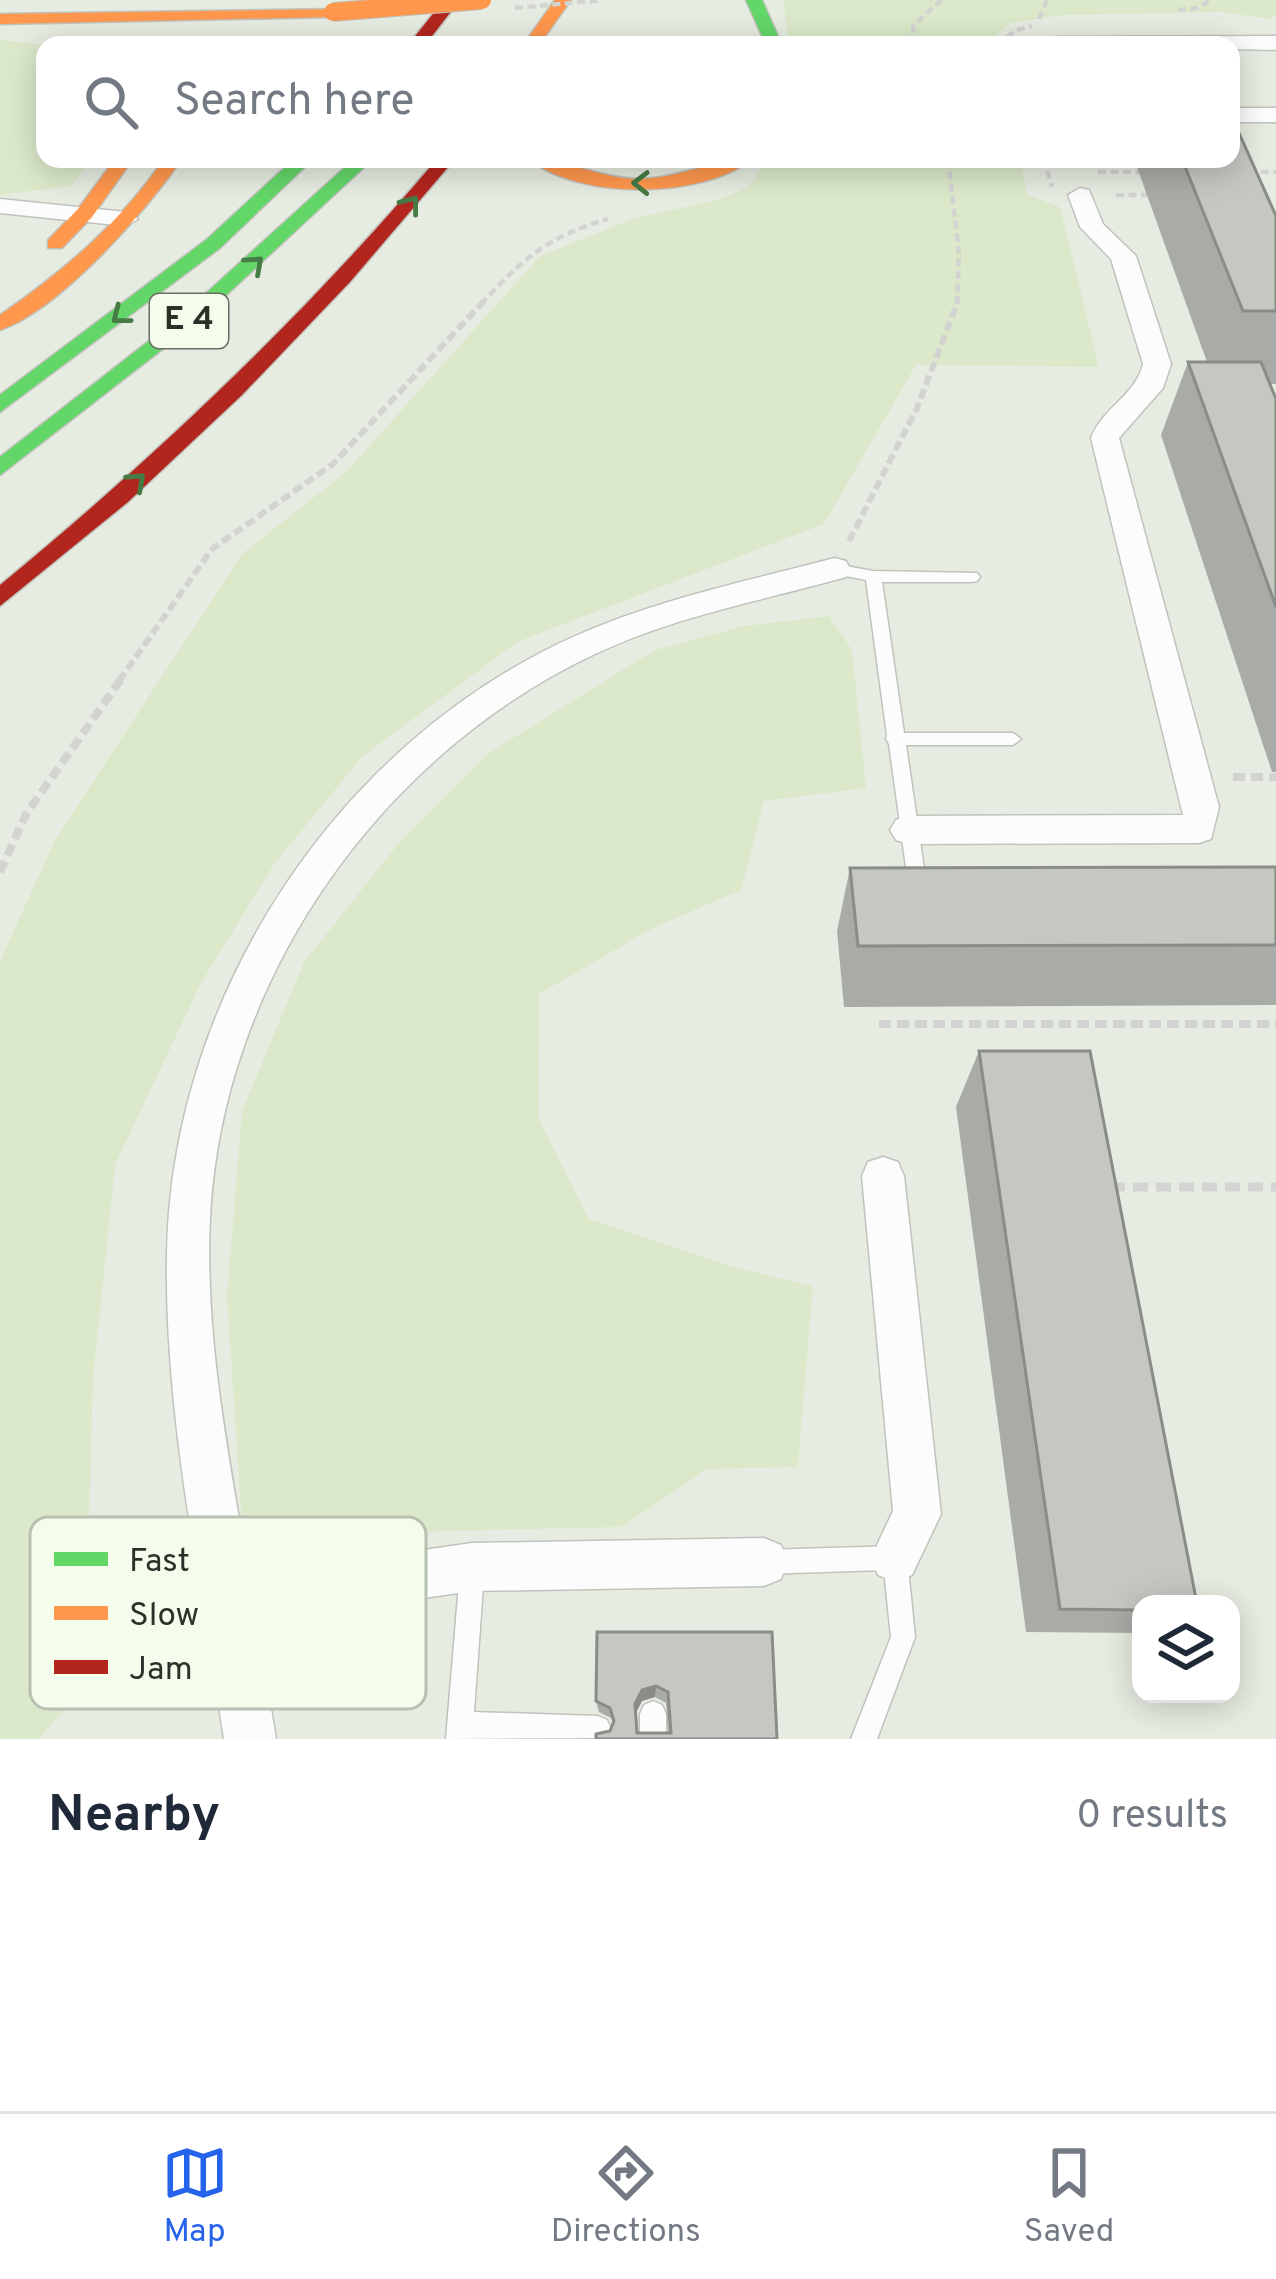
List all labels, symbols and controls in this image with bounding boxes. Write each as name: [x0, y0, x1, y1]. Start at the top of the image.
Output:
search box: [36, 36, 1240, 168]
icon: search: [78, 69, 144, 135]
text: Search here: [174, 74, 414, 131]
one-way arrow: [631, 170, 649, 196]
one-way arrow: [397, 196, 418, 218]
one-way arrow: [242, 257, 263, 278]
road number: E 4: [150, 294, 228, 348]
one-way arrow: [111, 302, 133, 323]
one-way arrow: [123, 474, 145, 495]
legend: [30, 1517, 426, 1709]
text: Fast: [129, 1542, 190, 1584]
map controls: [1132, 1595, 1240, 1703]
button: layers: [1132, 1595, 1240, 1703]
text: Slow: [129, 1596, 199, 1638]
text: Jam: [129, 1650, 193, 1692]
text: Nearby: [48, 1785, 220, 1850]
text: 0 results: [1076, 1793, 1228, 1842]
tab: Map: [162, 2140, 228, 2254]
tab: Directions: [551, 2140, 701, 2254]
tab: Saved: [1024, 2140, 1114, 2254]

